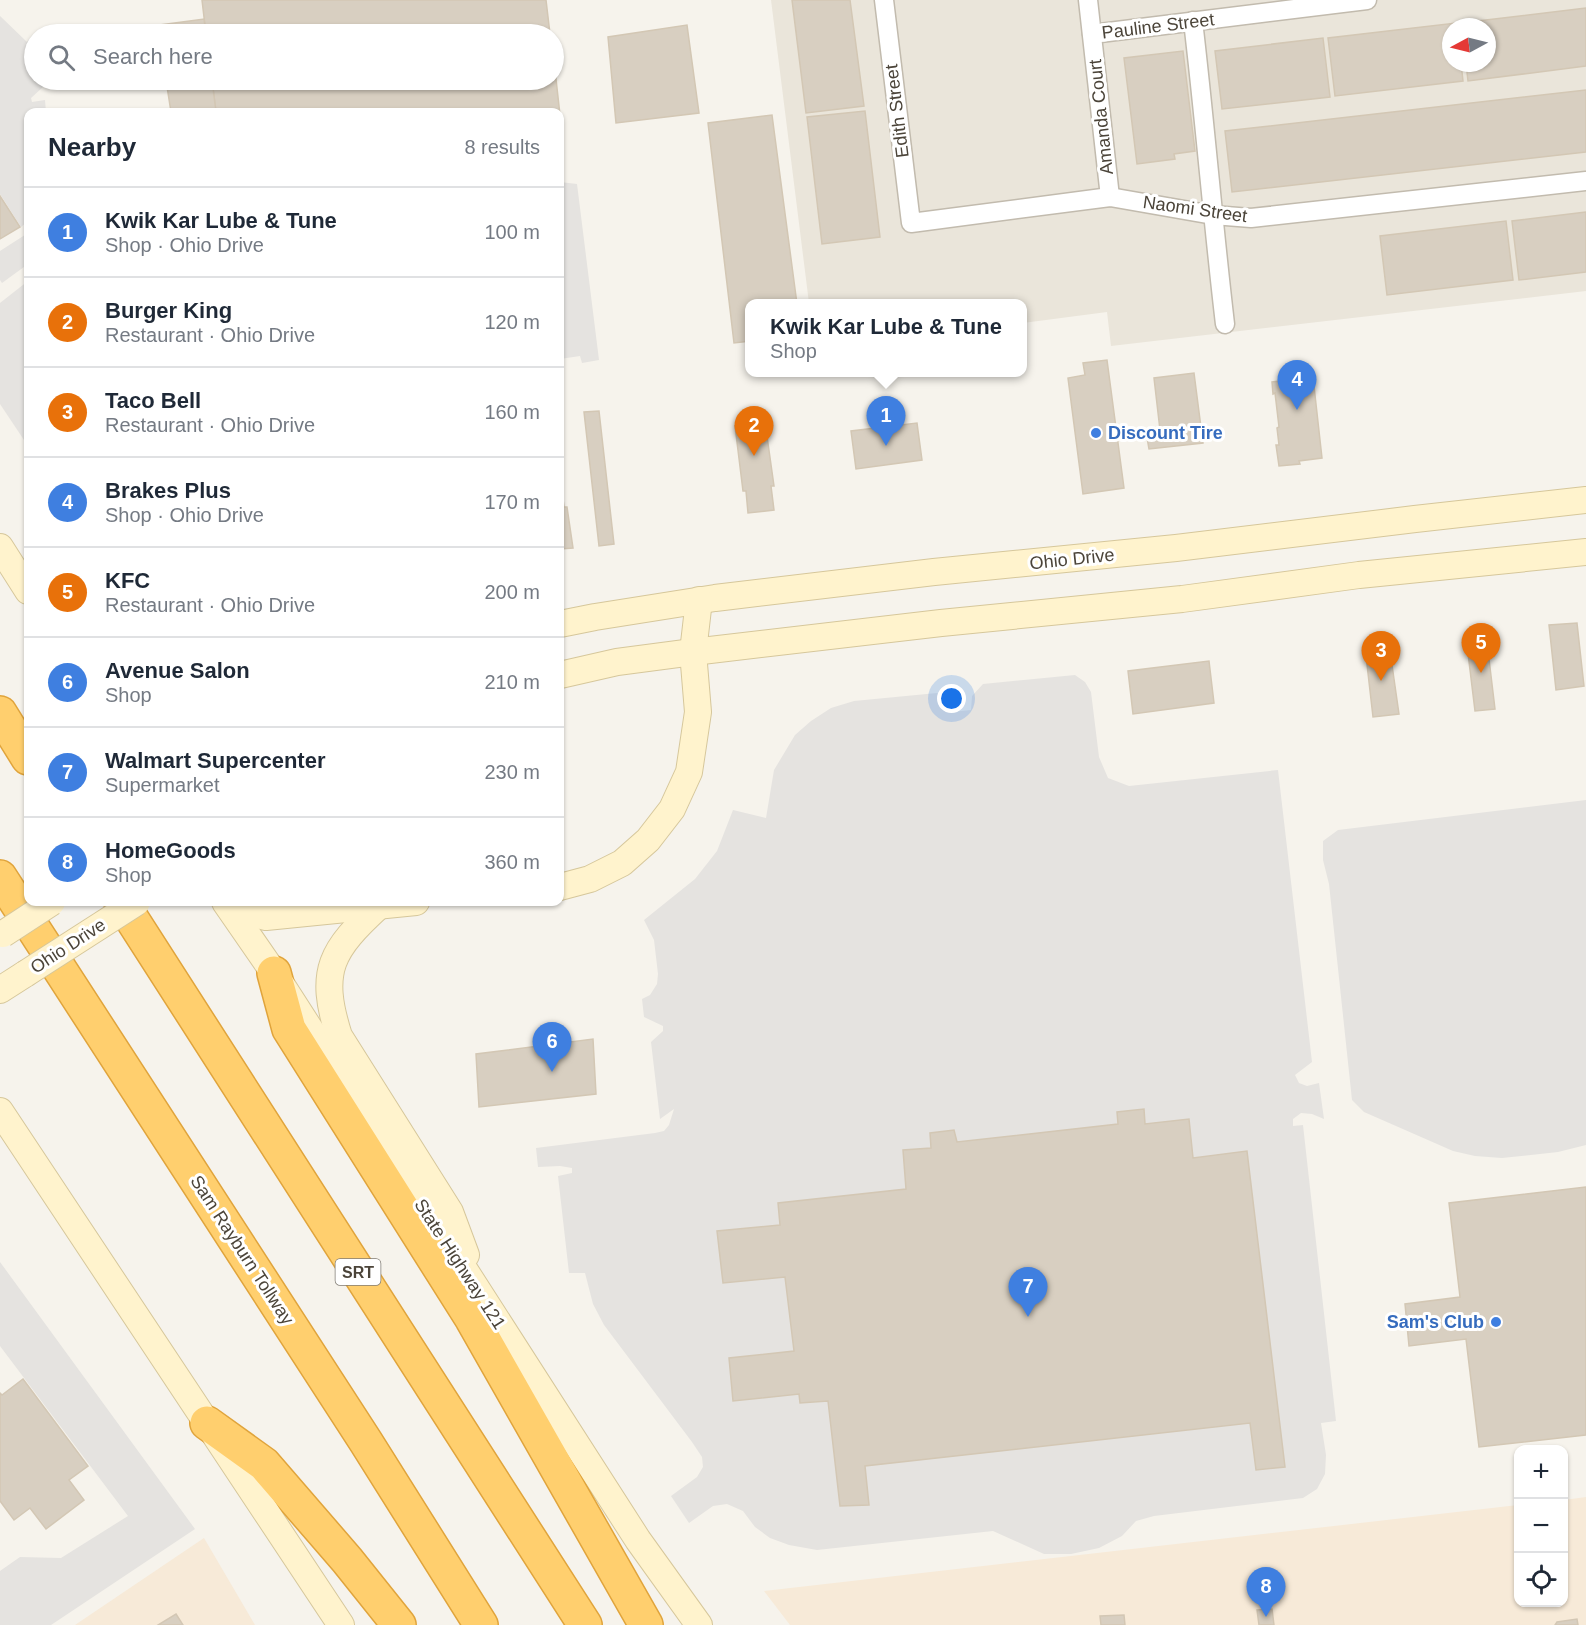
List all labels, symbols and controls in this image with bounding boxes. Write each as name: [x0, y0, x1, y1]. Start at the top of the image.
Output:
street label: Pauline Street: [1101, 9, 1215, 43]
north arrow: [1442, 18, 1496, 72]
search box: [24, 24, 564, 90]
icon: search: [45, 41, 78, 74]
text: Search here: [93, 44, 213, 69]
street label: Amanda Court: [1085, 58, 1117, 176]
street label: Edith Street: [881, 63, 913, 159]
text: Nearby: [48, 132, 136, 162]
text: 8 results: [464, 136, 540, 158]
street label: Naomi Street: [1142, 192, 1248, 226]
text: Kwik Kar Lube & Tune: [105, 208, 337, 233]
text: 1: [62, 221, 73, 243]
text: 100 m: [484, 221, 540, 243]
text: Shop · Ohio Drive: [105, 234, 264, 256]
text: Burger King: [105, 298, 232, 323]
popup: [745, 299, 1027, 377]
text: 2: [62, 311, 73, 333]
text: 120 m: [484, 311, 540, 333]
text: Kwik Kar Lube & Tune: [770, 314, 1002, 339]
text: Restaurant · Ohio Drive: [105, 324, 315, 346]
text: Shop: [770, 340, 817, 362]
pin: 4: [1278, 360, 1316, 410]
text: Taco Bell: [105, 388, 201, 413]
pin: 1: [866, 396, 906, 446]
text: 3: [62, 401, 73, 423]
text: 160 m: [484, 401, 540, 423]
pin: 2: [734, 406, 774, 456]
text: Restaurant · Ohio Drive: [105, 414, 315, 436]
place label: Discount Tire: [1108, 423, 1223, 443]
marker: Discount Tire: [1089, 426, 1103, 440]
text: Brakes Plus: [105, 478, 231, 503]
text: 4: [62, 491, 73, 513]
text: 170 m: [484, 491, 540, 513]
text: Shop · Ohio Drive: [105, 504, 264, 526]
street label: Ohio Drive: [1029, 545, 1115, 573]
text: KFC: [105, 568, 150, 593]
text: 5: [62, 581, 73, 603]
text: 200 m: [484, 581, 540, 603]
text: Restaurant · Ohio Drive: [105, 594, 315, 616]
pin: 5: [1462, 624, 1500, 673]
pin: 3: [1362, 632, 1400, 681]
text: Avenue Salon: [105, 658, 250, 683]
text: 6: [62, 671, 73, 693]
text: 210 m: [484, 671, 540, 693]
text: Shop: [105, 684, 152, 706]
your location: [937, 684, 966, 713]
text: Walmart Supercenter: [105, 748, 325, 773]
text: 7: [62, 761, 73, 783]
text: 230 m: [484, 761, 540, 783]
text: Supermarket: [105, 774, 220, 796]
text: HomeGoods: [105, 838, 236, 863]
text: 8: [62, 851, 73, 873]
text: 360 m: [484, 851, 540, 873]
text: Shop: [105, 864, 152, 886]
street label: Ohio Drive: [27, 914, 109, 978]
pin: 6: [532, 1022, 572, 1072]
street label: Sam Rayburn Tollway: [186, 1172, 298, 1328]
street label: State Highway 121: [410, 1195, 510, 1333]
road number: SRT: [336, 1259, 380, 1285]
pin: 7: [1008, 1268, 1048, 1317]
place label: Sam's Club: [1387, 1312, 1484, 1332]
marker: Sam's Club: [1489, 1315, 1503, 1329]
map controls: [1514, 1445, 1568, 1607]
button: +: [1514, 1445, 1568, 1499]
button: −: [1514, 1499, 1568, 1553]
button: locate: [1514, 1553, 1568, 1607]
pin: 8: [1246, 1568, 1286, 1617]

